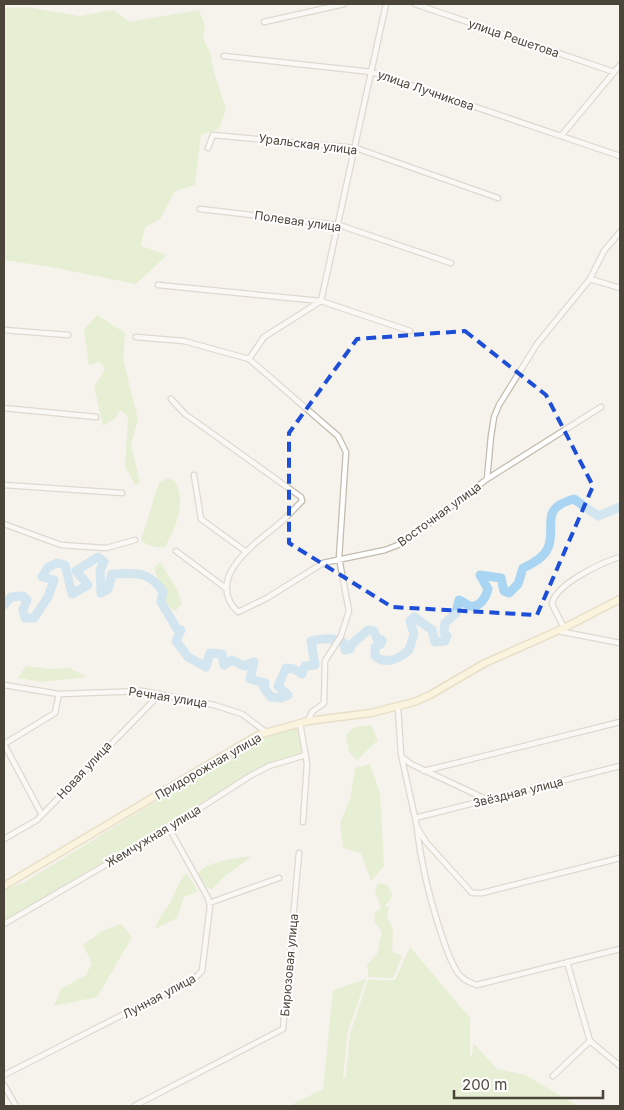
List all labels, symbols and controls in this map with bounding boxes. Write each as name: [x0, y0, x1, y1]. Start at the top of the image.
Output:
street label: улица Решетова: [467, 15, 561, 61]
street label: улица Лучникова: [376, 66, 476, 114]
street label: Уральская улица: [258, 131, 358, 157]
street label: Полевая улица: [254, 207, 342, 235]
street label: Восточная улица: [394, 479, 484, 549]
street label: Речная улица: [128, 683, 208, 711]
street label: Придорожная улица: [152, 729, 264, 803]
street label: Новая улица: [53, 738, 115, 802]
street label: Звёздная улица: [471, 774, 565, 810]
street label: Жемчужная улица: [103, 802, 203, 870]
street label: Бирюзовая улица: [277, 913, 301, 1017]
street label: Лунная улица: [120, 970, 198, 1022]
scale bar: [454, 1068, 603, 1100]
text: 200 m: [462, 1075, 507, 1094]

